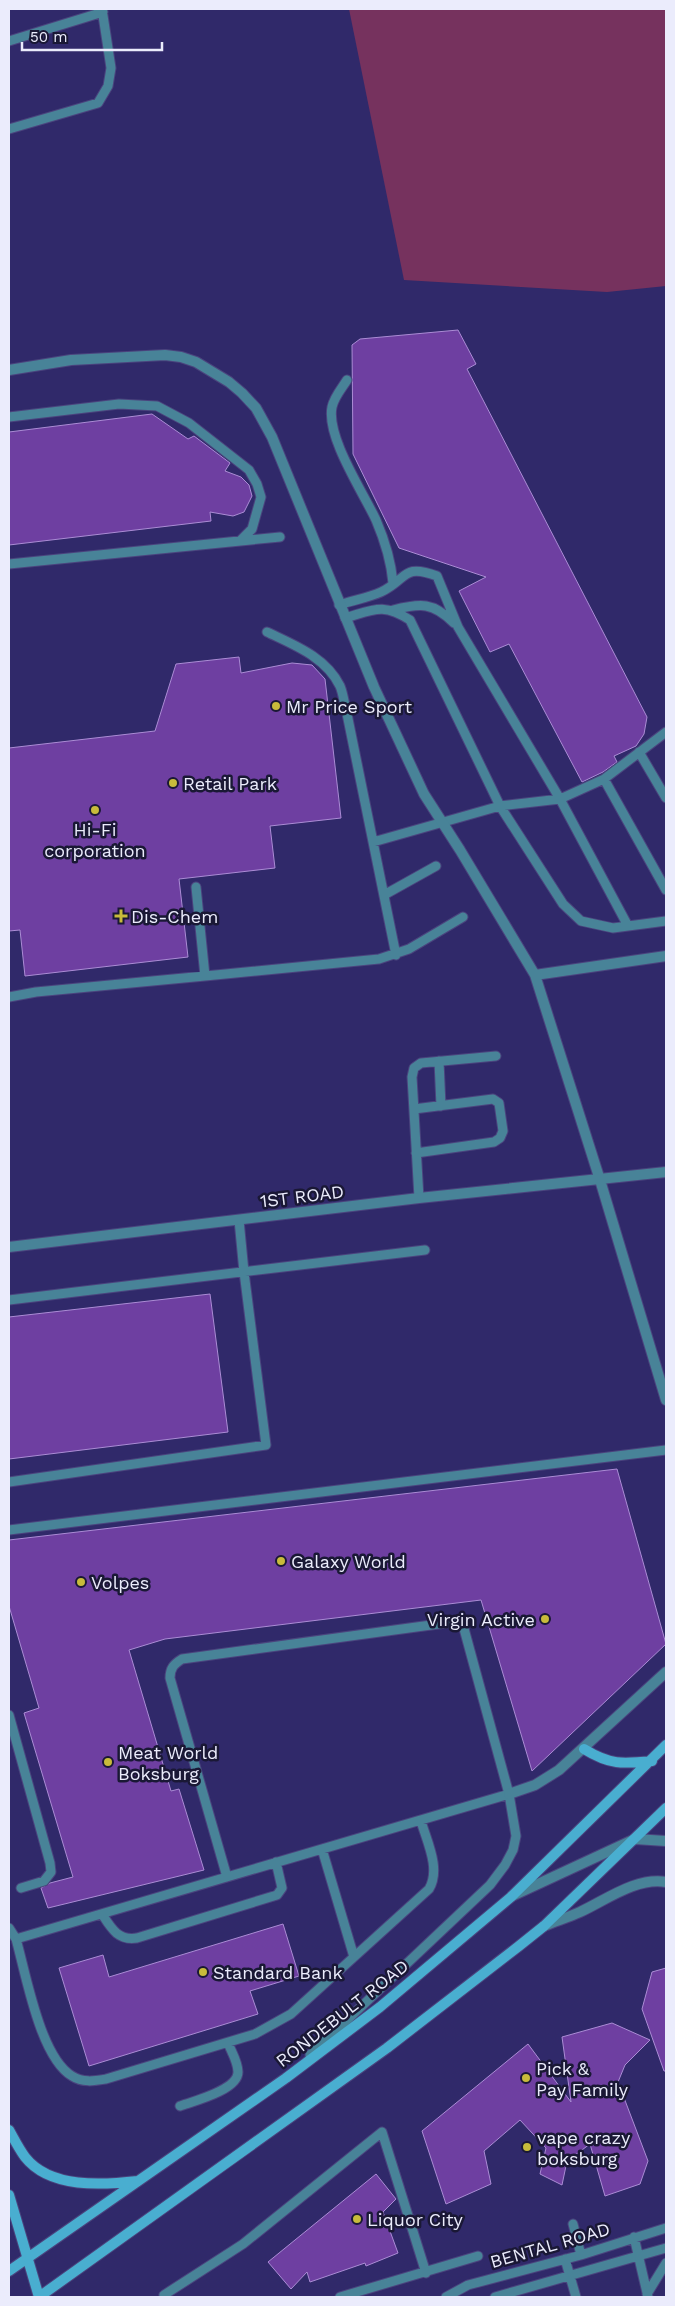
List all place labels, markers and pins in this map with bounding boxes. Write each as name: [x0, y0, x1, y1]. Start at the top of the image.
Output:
place label: Mr Price Sport: [286, 696, 412, 717]
marker: Mr Price Sport: [270, 700, 282, 712]
place label: Retail Park: [183, 773, 277, 794]
marker: Retail Park: [167, 777, 179, 789]
marker: Hi-Fi corporation: [89, 804, 101, 816]
place label: Hi-Fi corporation: [44, 819, 146, 861]
place label: Dis-Chem: [131, 906, 218, 927]
marker: Dis-Chem: [115, 910, 127, 922]
place label: Galaxy World: [291, 1551, 406, 1572]
marker: Galaxy World: [275, 1555, 287, 1567]
place label: Volpes: [91, 1572, 149, 1593]
marker: Volpes: [75, 1576, 87, 1588]
place label: Virgin Active: [427, 1609, 535, 1630]
marker: Virgin Active: [539, 1613, 551, 1625]
place label: Meat World Boksburg: [118, 1742, 218, 1784]
marker: Meat World Boksburg: [102, 1756, 114, 1768]
place label: Standard Bank: [213, 1962, 343, 1983]
marker: Standard Bank: [197, 1966, 209, 1978]
place label: Pick & Pay Family: [536, 2058, 629, 2100]
marker: Pick & Pay Family: [520, 2072, 532, 2084]
place label: vape crazy boksburg: [537, 2127, 631, 2169]
marker: vape crazy boksburg: [521, 2141, 533, 2153]
place label: Liquor City: [367, 2209, 463, 2230]
marker: Liquor City: [351, 2213, 363, 2225]

